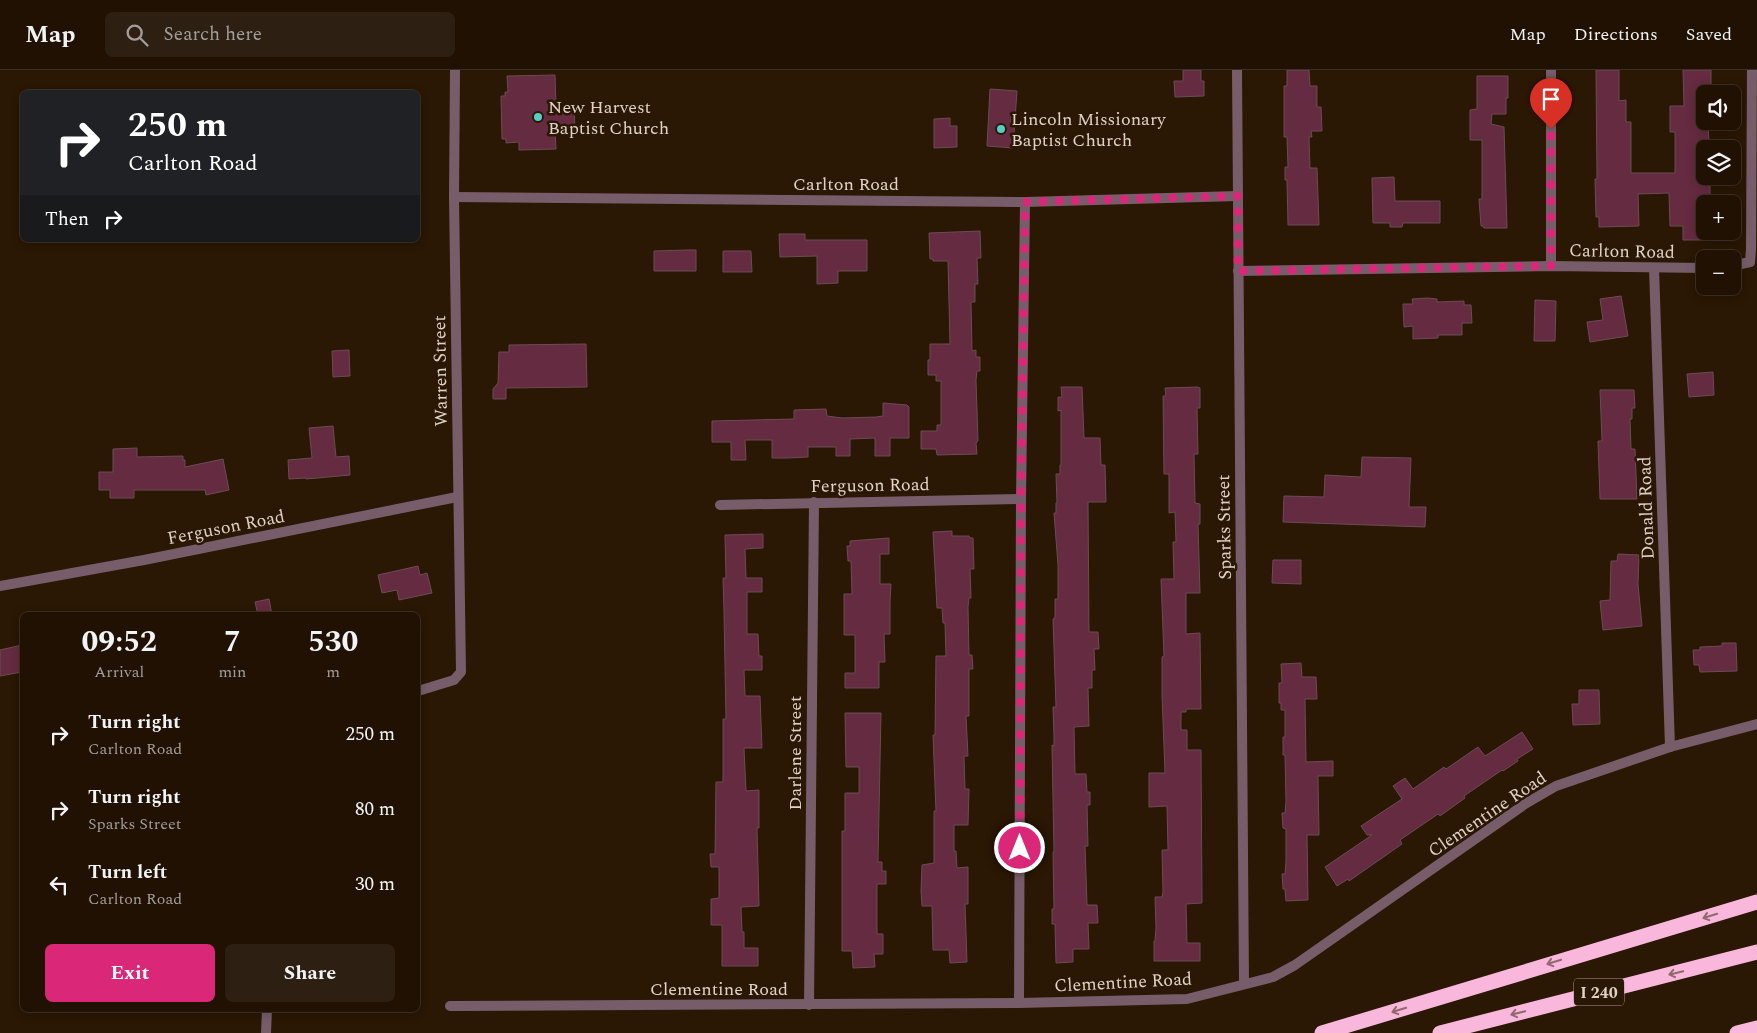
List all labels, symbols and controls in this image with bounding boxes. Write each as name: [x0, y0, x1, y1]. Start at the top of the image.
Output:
search box: [105, 12, 455, 57]
text: Map: [25, 17, 75, 53]
text: Search here: [163, 20, 262, 49]
icon: search: [123, 21, 151, 49]
text: Map: [1510, 21, 1546, 48]
text: Directions: [1574, 21, 1658, 48]
text: Saved: [1686, 21, 1732, 48]
pin: [1530, 78, 1572, 129]
icon: arrive: [1537, 85, 1565, 113]
map controls: [1696, 85, 1741, 295]
button: sound: [1696, 85, 1741, 130]
place label: New Harvest Baptist Church: [548, 94, 669, 142]
text: 250 m: [128, 99, 227, 152]
place label: Lincoln Missionary Baptist Church: [1011, 106, 1167, 154]
icon: right: [45, 110, 110, 175]
marker: New Harvest Baptist Church: [532, 111, 544, 123]
marker: Lincoln Missionary Baptist Church: [995, 123, 1007, 135]
button: layers: [1696, 140, 1741, 185]
text: Carlton Road: [128, 147, 258, 180]
street label: Carlton Road: [793, 171, 899, 198]
button: +: [1696, 195, 1741, 240]
text: Then: [45, 205, 89, 234]
icon: right: [99, 205, 127, 233]
street label: Carlton Road: [1569, 237, 1675, 266]
button: −: [1696, 250, 1741, 295]
street label: Warren Street: [426, 315, 455, 427]
street label: Donald Road: [1631, 456, 1662, 560]
street label: Ferguson Road: [810, 471, 930, 500]
street label: Sparks Street: [1210, 474, 1239, 580]
street label: Ferguson Road: [165, 503, 287, 552]
text: 09:52: [82, 619, 157, 665]
text: 7: [224, 619, 241, 665]
text: 530: [308, 619, 358, 665]
text: Arrival: [94, 660, 144, 684]
text: min: [218, 660, 246, 684]
text: m: [326, 660, 340, 684]
street label: Darlene Street: [782, 696, 809, 810]
text: Turn right: [88, 708, 181, 737]
text: 250 m: [345, 720, 395, 749]
icon: right: [45, 721, 73, 749]
text: Carlton Road: [88, 737, 182, 761]
street label: Clementine Road: [1423, 765, 1552, 864]
text: Turn right: [88, 783, 181, 812]
text: 80 m: [355, 795, 395, 824]
icon: right: [45, 796, 73, 824]
text: Sparks Street: [88, 812, 181, 836]
position arrow: [993, 821, 1045, 873]
text: Turn left: [88, 858, 167, 887]
text: 30 m: [355, 870, 395, 899]
icon: left: [45, 871, 73, 899]
text: Carlton Road: [88, 887, 182, 911]
one-way arrow: [1703, 911, 1719, 921]
button: Exit: [45, 944, 215, 1002]
button: Share: [225, 944, 395, 1002]
one-way arrow: [1547, 958, 1563, 968]
street label: Clementine Road: [1053, 965, 1193, 1000]
one-way arrow: [1668, 968, 1684, 978]
street label: Clementine Road: [650, 976, 788, 1003]
road number: I 240: [1574, 979, 1624, 1006]
one-way arrow: [1391, 1005, 1407, 1015]
one-way arrow: [1511, 1009, 1527, 1018]

